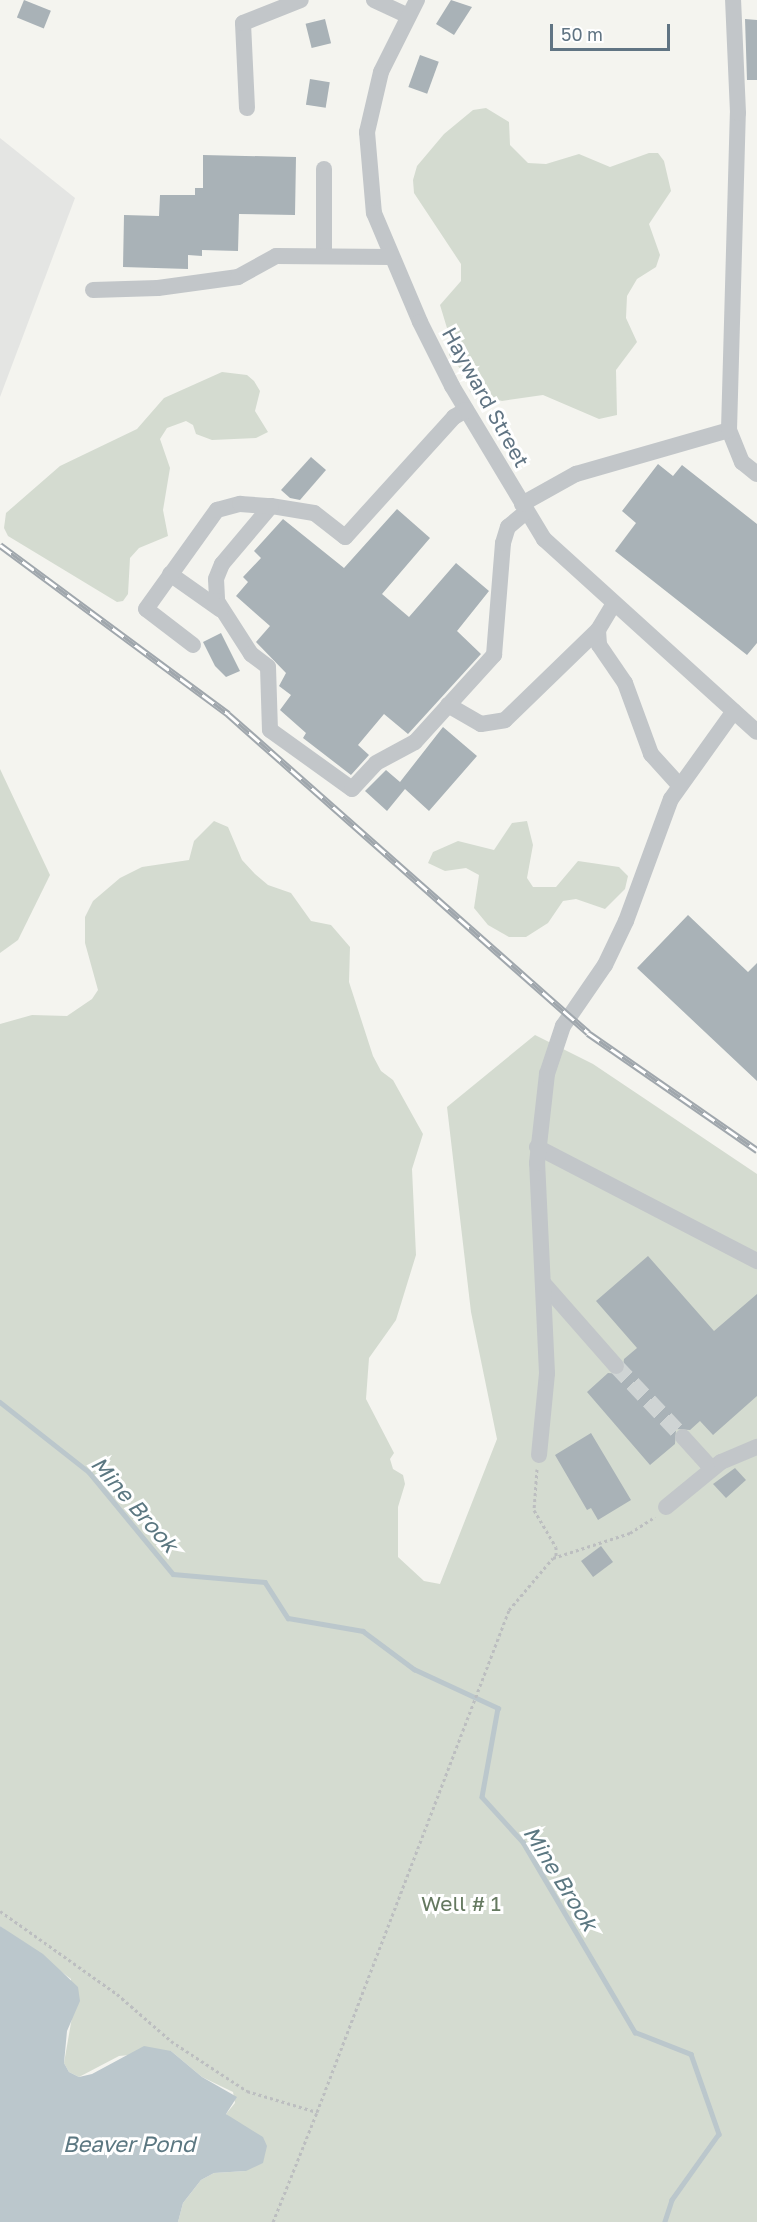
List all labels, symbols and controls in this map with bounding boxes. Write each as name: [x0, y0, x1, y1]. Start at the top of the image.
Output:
scale bar: [553, 12, 673, 50]
text: 50 m: [561, 23, 603, 45]
street label: Hayward Street: [437, 323, 535, 471]
water label: Mine Brook: [86, 1451, 184, 1557]
water label: Mine Brook: [518, 1821, 604, 1935]
park label: Well # 1: [421, 1890, 501, 1916]
water label: Beaver Pond: [63, 2131, 195, 2157]

